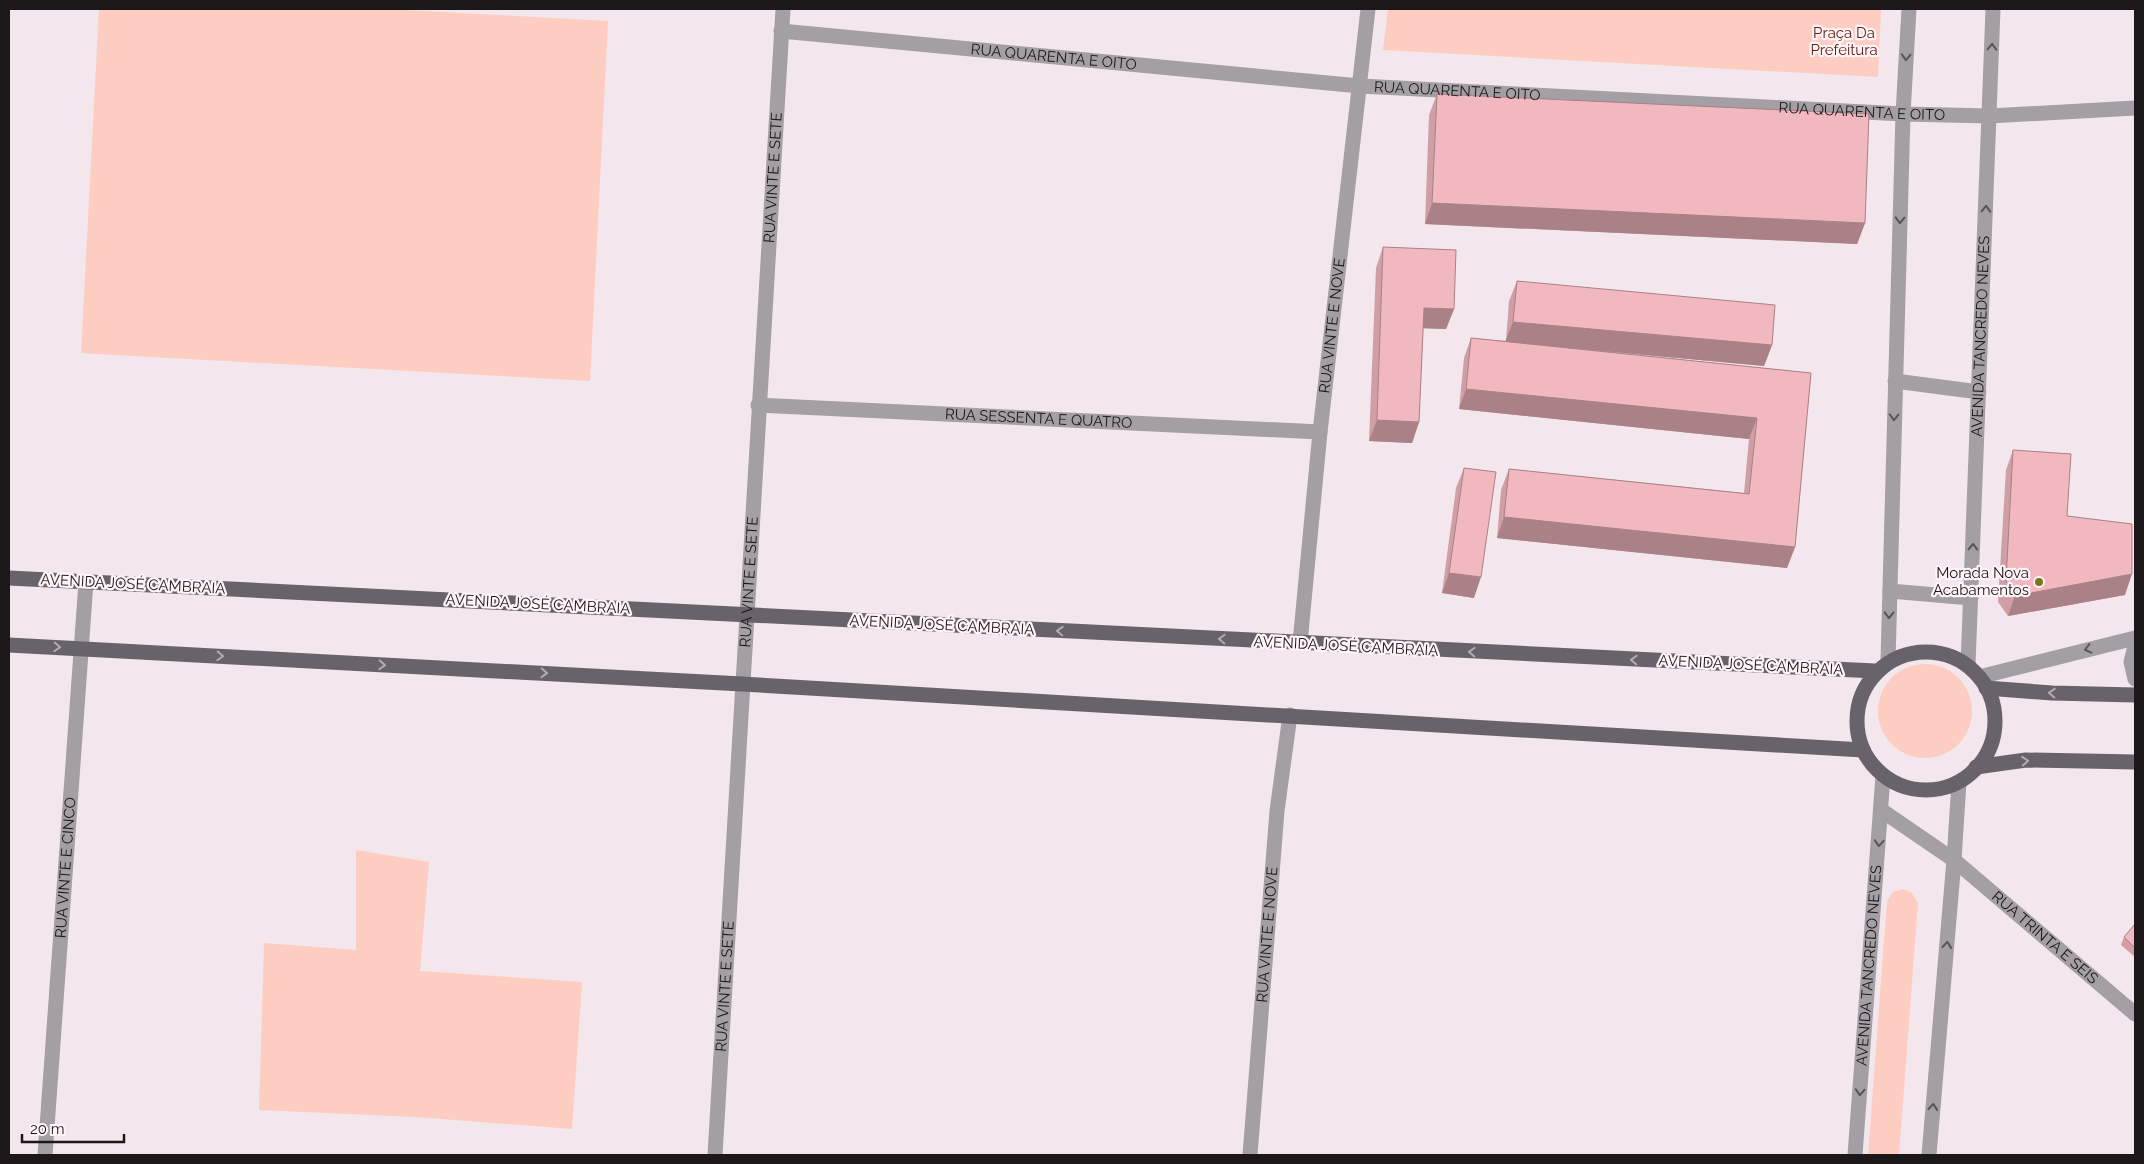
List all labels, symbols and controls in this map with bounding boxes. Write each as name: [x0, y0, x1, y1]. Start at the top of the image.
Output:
park label: Praça Da Prefeitura: [1810, 24, 1878, 59]
street label: RUA QUARENTA E OITO: [970, 40, 1138, 74]
one-way arrow: [1986, 43, 1997, 51]
one-way arrow: [1901, 54, 1912, 62]
street label: RUA QUARENTA E OITO: [1374, 78, 1541, 104]
street label: RUA QUARENTA E OITO: [1778, 99, 1945, 124]
street label: RUA VINTE E SETE: [760, 112, 786, 244]
one-way arrow: [1980, 205, 1991, 213]
one-way arrow: [1895, 216, 1905, 224]
street label: AVENIDA TANCREDO NEVES: [1968, 235, 1993, 437]
street label: RUA VINTE E NOVE: [1315, 257, 1349, 394]
street label: RUA SESSENTA E QUATRO: [945, 405, 1133, 432]
one-way arrow: [1889, 413, 1900, 421]
street label: RUA VINTE E SETE: [736, 516, 762, 648]
one-way arrow: [1967, 542, 1978, 550]
place label: Morada Nova Acabamentos: [1933, 564, 2029, 599]
street label: AVENIDA JOSÉ CAMBRAIA: [40, 570, 226, 598]
marker: Morada Nova Acabamentos: [2033, 576, 2045, 588]
street label: AVENIDA JOSÉ CAMBRAIA: [445, 590, 631, 618]
street label: AVENIDA JOSÉ CAMBRAIA: [849, 611, 1035, 639]
one-way arrow: [1884, 611, 1894, 619]
one-way arrow: [1056, 626, 1064, 636]
street label: AVENIDA JOSÉ CAMBRAIA: [1253, 632, 1439, 660]
one-way arrow: [1218, 634, 1226, 645]
one-way arrow: [54, 642, 62, 653]
one-way arrow: [2084, 644, 2092, 654]
one-way arrow: [1468, 646, 1476, 657]
one-way arrow: [216, 650, 224, 661]
street label: AVENIDA JOSÉ CAMBRAIA: [1658, 651, 1844, 679]
one-way arrow: [1630, 654, 1638, 665]
one-way arrow: [378, 659, 386, 670]
one-way arrow: [541, 668, 549, 679]
one-way arrow: [2047, 687, 2055, 698]
one-way arrow: [2021, 755, 2029, 766]
street label: RUA VINTE E CINCO: [52, 797, 80, 939]
one-way arrow: [1873, 839, 1884, 847]
street label: AVENIDA TANCREDO NEVES: [1853, 864, 1885, 1067]
street label: RUA VINTE E NOVE: [1253, 866, 1282, 1003]
street label: RUA TRINTA E SEIS: [1988, 887, 2102, 988]
street label: RUA VINTE E SETE: [712, 920, 738, 1052]
one-way arrow: [1941, 940, 1952, 948]
one-way arrow: [1854, 1088, 1865, 1096]
one-way arrow: [1927, 1102, 1938, 1110]
scale bar: [22, 1112, 125, 1144]
text: 20 m: [30, 1120, 65, 1138]

